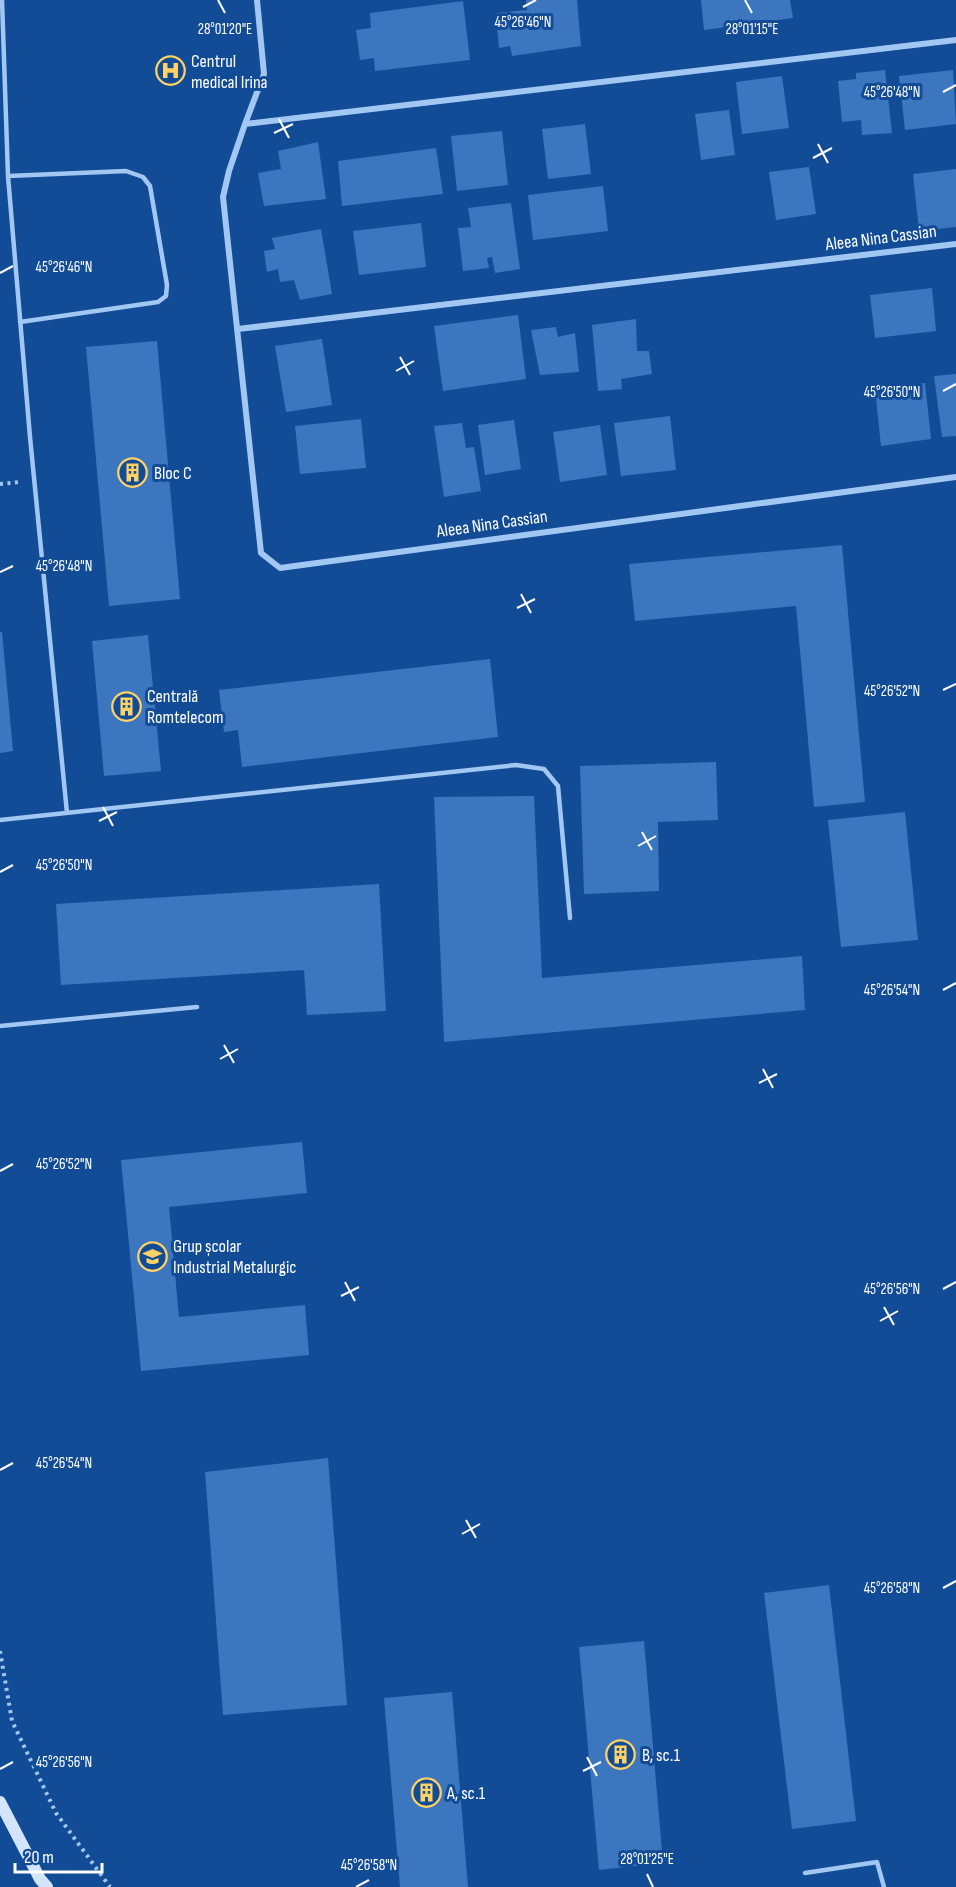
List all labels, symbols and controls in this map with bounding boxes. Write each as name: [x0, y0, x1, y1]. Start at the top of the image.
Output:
text: 45°26'46"N: [495, 13, 551, 32]
text: 28°01'20"E: [198, 20, 252, 39]
text: 28°01'15"E: [726, 20, 778, 39]
place label: Centrul medical Irina: [191, 51, 268, 93]
hospital icon: Centrul medical Irina: [154, 55, 186, 87]
text: 45°26'48"N: [864, 83, 920, 102]
street label: Aleea Nina Cassian: [823, 221, 938, 255]
text: 45°26'46"N: [36, 258, 92, 277]
text: 45°26'50"N: [864, 383, 920, 402]
building icon: Bloc C: [117, 457, 149, 489]
place label: Bloc C: [154, 463, 192, 484]
street label: Aleea Nina Cassian: [434, 506, 549, 542]
text: 45°26'48"N: [36, 557, 92, 576]
text: 45°26'52"N: [864, 682, 920, 701]
place label: Centrală Romtelecom: [147, 686, 224, 728]
building icon: Centrală Romtelecom: [110, 690, 142, 722]
text: 45°26'50"N: [36, 856, 92, 875]
text: 45°26'54"N: [864, 981, 920, 1000]
text: 45°26'52"N: [36, 1155, 92, 1174]
place label: Grup școlar Industrial Metalurgic: [173, 1236, 296, 1278]
school or university icon: Grup școlar Industrial Metalurgic: [136, 1240, 168, 1272]
text: 45°26'56"N: [864, 1280, 920, 1299]
text: 45°26'54"N: [36, 1454, 92, 1473]
text: 45°26'58"N: [864, 1579, 920, 1598]
building icon: B, sc.1: [605, 1739, 637, 1771]
place label: B, sc.1: [642, 1745, 681, 1766]
text: 45°26'56"N: [36, 1753, 92, 1772]
building icon: A, sc.1: [410, 1777, 442, 1809]
place label: A, sc.1: [446, 1783, 486, 1804]
scale bar: [15, 1836, 102, 1874]
text: 20 m: [24, 1847, 54, 1868]
text: 28°01'25"E: [620, 1850, 674, 1869]
text: 45°26'58"N: [341, 1856, 397, 1875]

